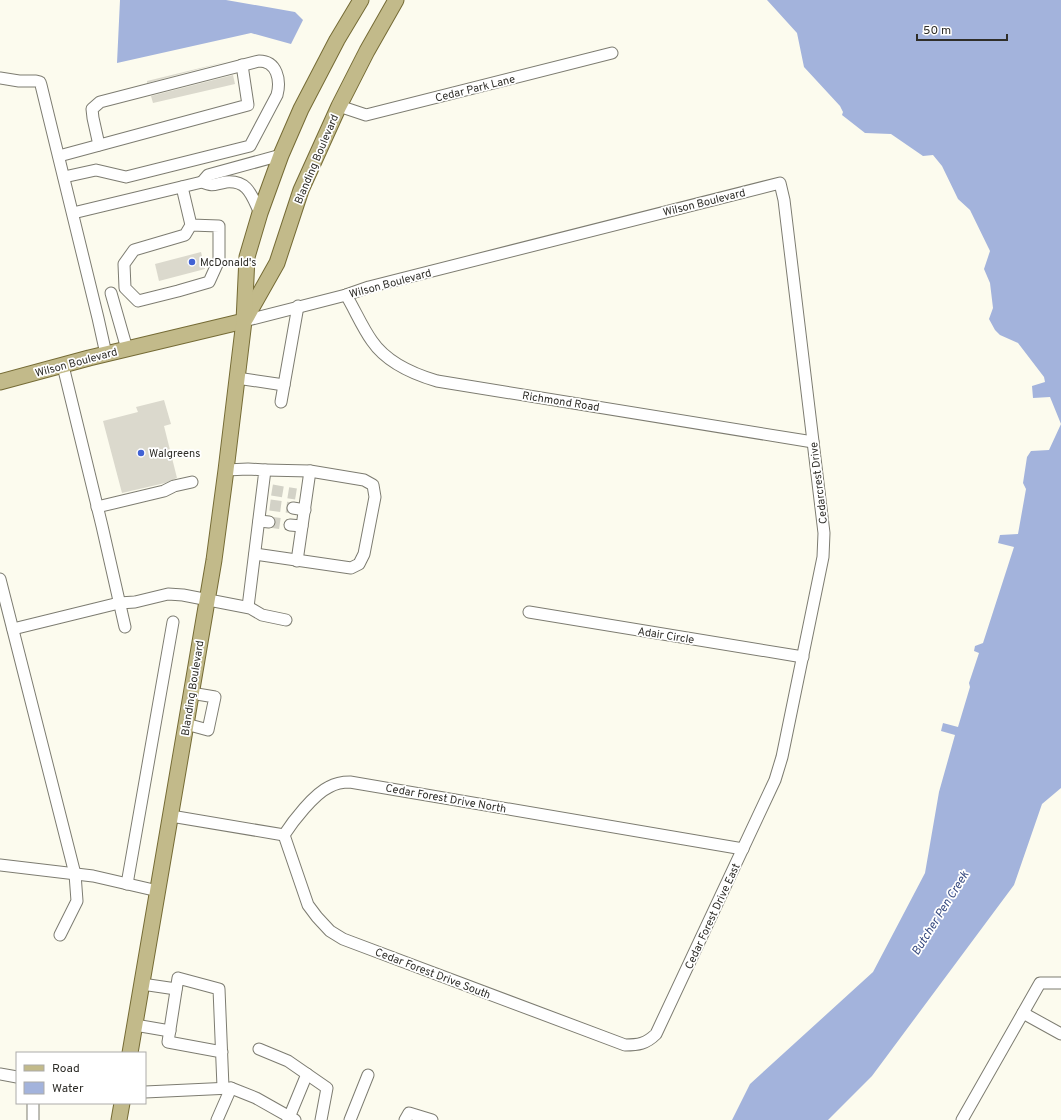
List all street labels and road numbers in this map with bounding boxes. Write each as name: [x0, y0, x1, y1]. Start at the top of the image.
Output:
street label: Cedar Park Lane: [434, 72, 517, 106]
street label: Blanding Boulevard: [292, 112, 342, 206]
street label: Wilson Boulevard: [662, 186, 747, 220]
street label: Wilson Boulevard: [348, 266, 433, 302]
street label: Wilson Boulevard: [34, 345, 119, 381]
street label: Richmond Road: [521, 389, 601, 415]
street label: Cedarcrest Drive: [807, 441, 831, 525]
street label: Adair Circle: [636, 625, 695, 647]
street label: Blanding Boulevard: [179, 640, 207, 737]
street label: Cedar Forest Drive North: [384, 781, 507, 817]
street label: Cedar Forest Drive East: [682, 861, 744, 972]
street label: Cedar Forest Drive South: [373, 945, 492, 1002]

